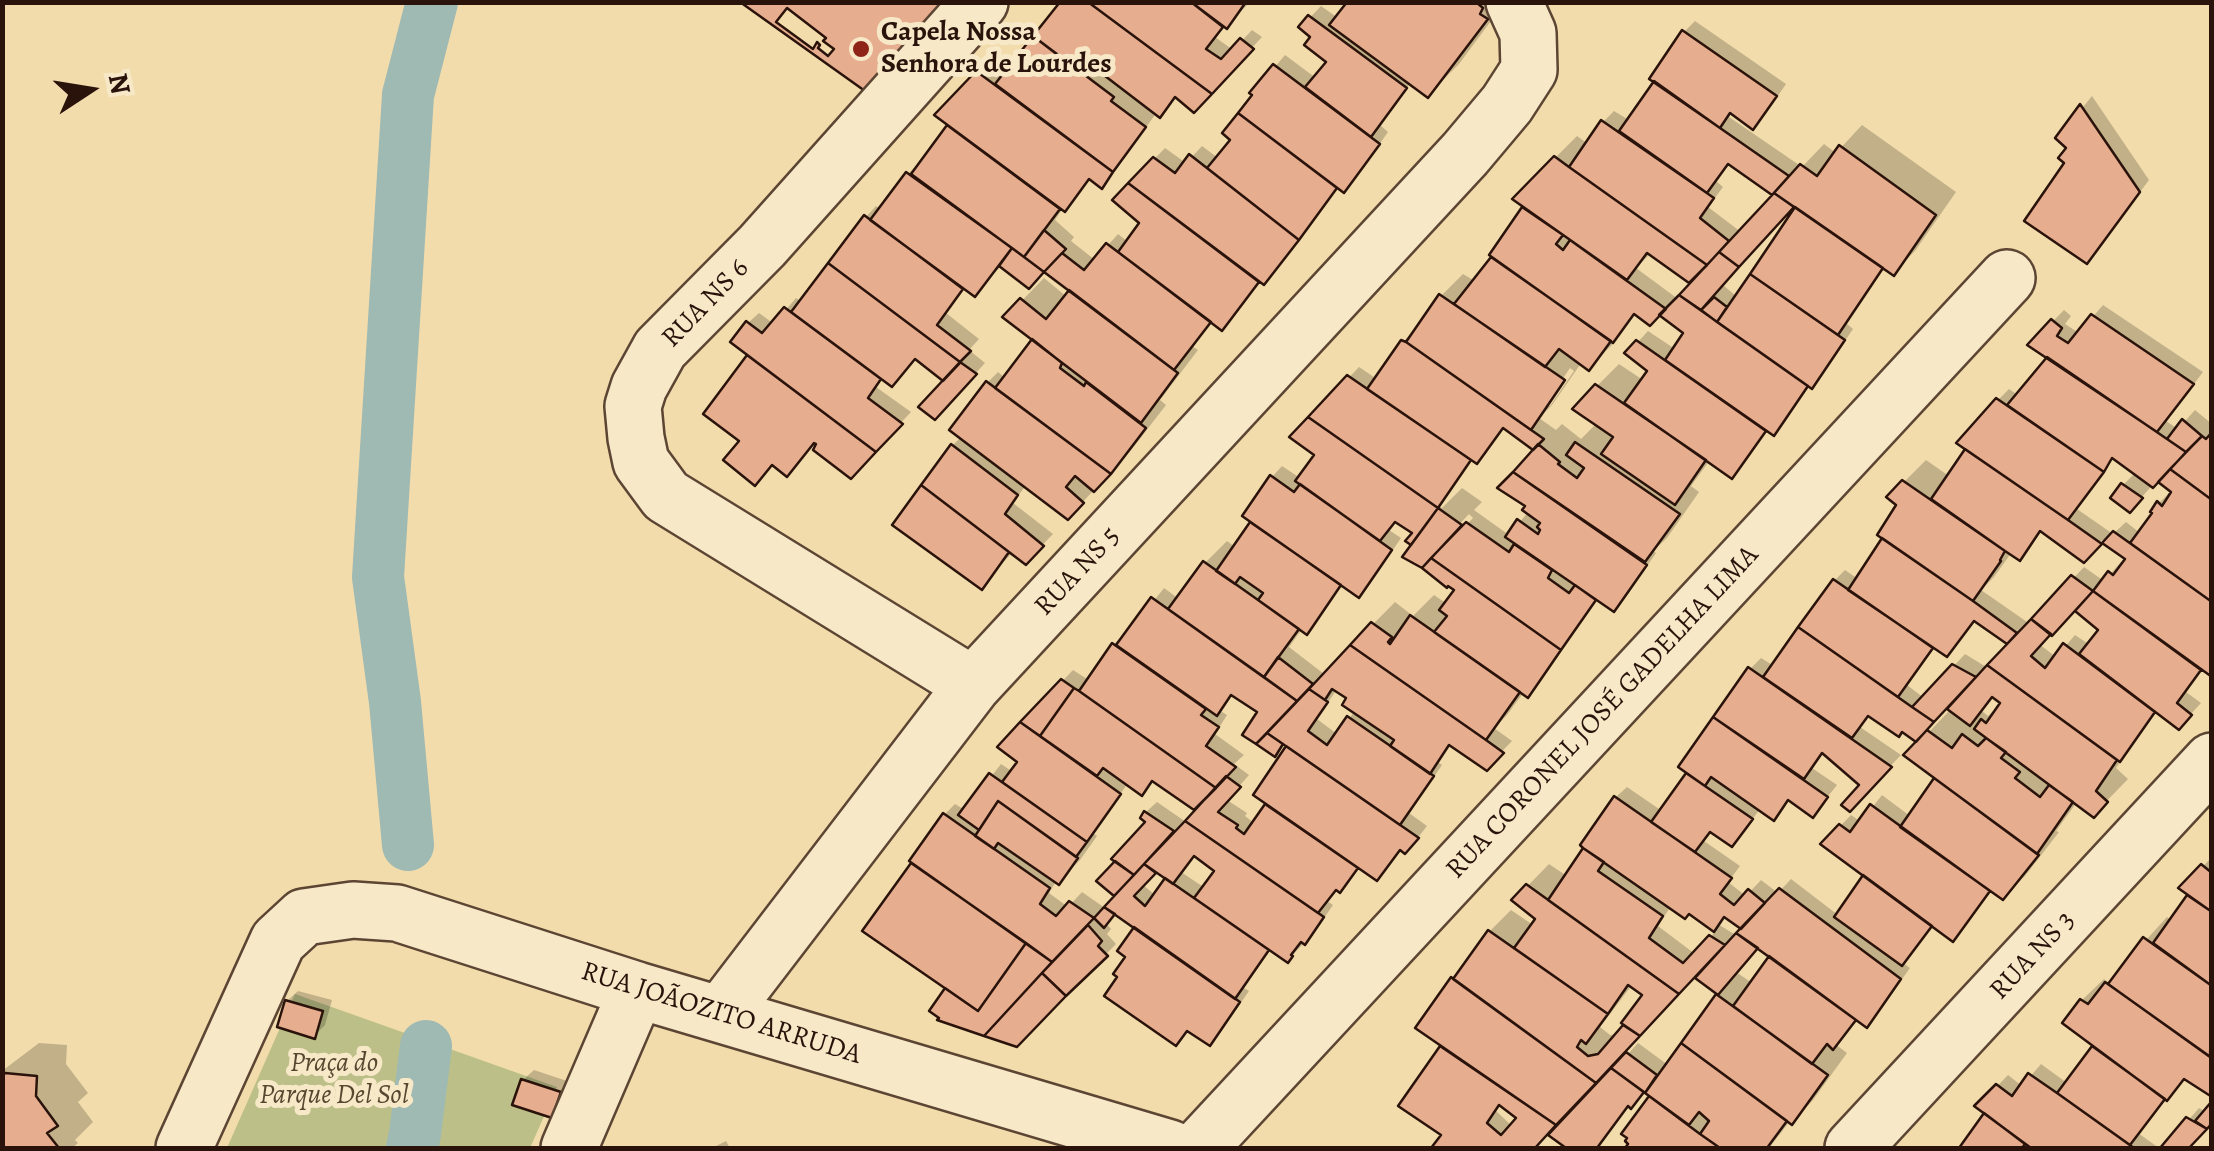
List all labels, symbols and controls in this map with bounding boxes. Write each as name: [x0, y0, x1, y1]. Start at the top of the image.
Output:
place label: Capela Nossa Senhora de Lourdes: [881, 16, 1112, 82]
marker: Capela Nossa Senhora de Lourdes: [850, 38, 872, 60]
north arrow: [40, 40, 140, 140]
text: N: [99, 70, 140, 98]
street label: RUA NS 6: [655, 253, 757, 355]
street label: RUA NS 5: [1028, 520, 1128, 624]
street label: RUA CORONEL JOSÉ GADELHA LIMA: [1440, 539, 1766, 887]
street label: RUA NS 3: [1983, 905, 2083, 1007]
street label: RUA JOÃOZITO ARRUDA: [577, 955, 865, 1073]
park label: Praça do Parque Del Sol: [259, 1047, 409, 1113]

